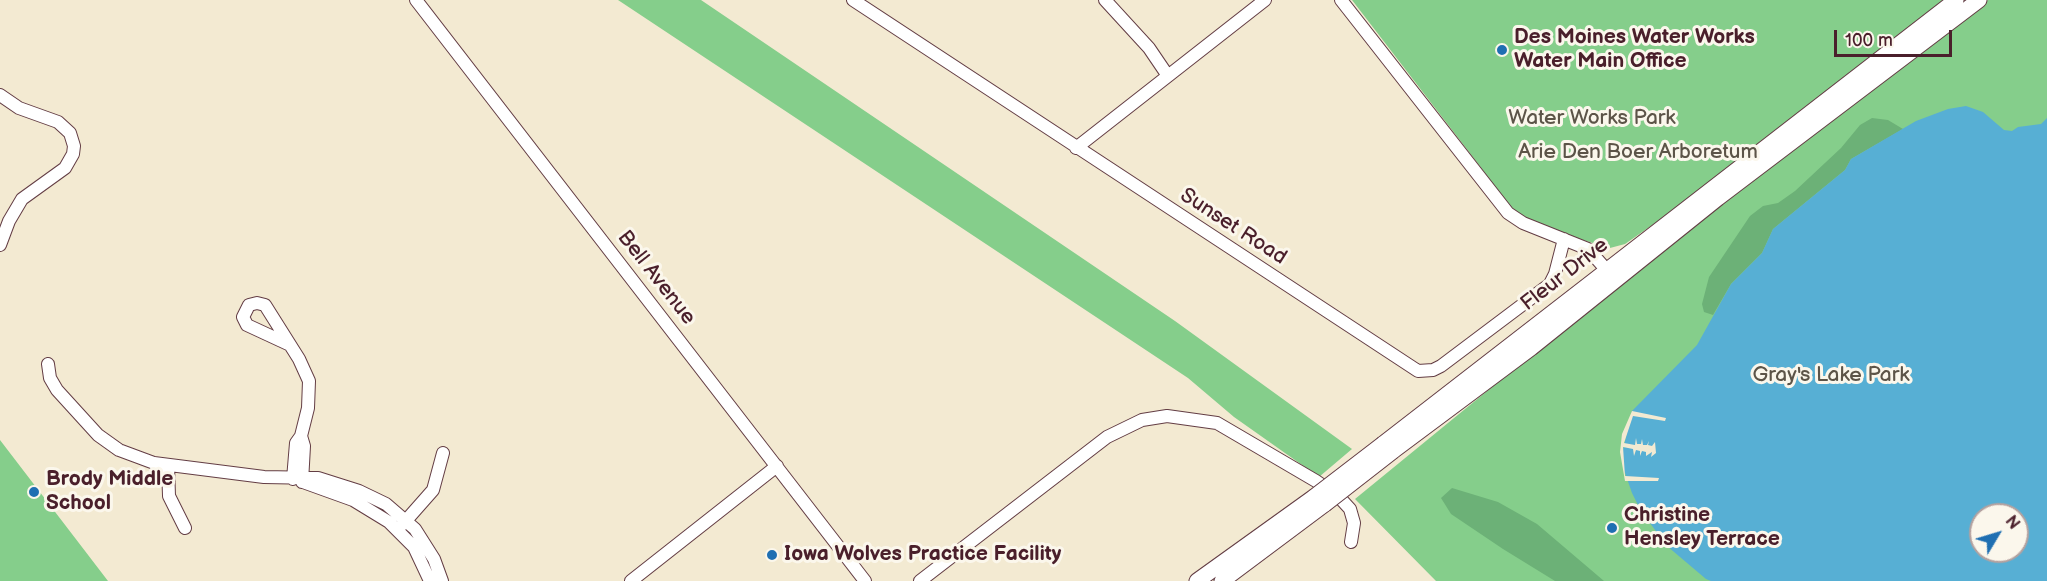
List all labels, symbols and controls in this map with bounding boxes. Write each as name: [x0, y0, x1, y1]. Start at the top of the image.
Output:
scale bar: [1837, 18, 1956, 56]
place label: Des Moines Water Works Water Main Office: [1514, 25, 1755, 75]
text: 100 m: [1845, 30, 1893, 51]
marker: Des Moines Water Works Water Main Office: [1495, 43, 1509, 57]
park label: Water Works Park: [1508, 106, 1676, 132]
park label: Arie Den Boer Arboretum: [1518, 140, 1758, 166]
street label: Sunset Road: [1175, 183, 1291, 271]
street label: Bell Avenue: [611, 226, 701, 330]
street label: Fleur Drive: [1516, 233, 1614, 317]
park label: Gray's Lake Park: [1752, 363, 1910, 389]
place label: Brody Middle School: [46, 467, 173, 517]
marker: Brody Middle School: [27, 485, 41, 499]
place label: Christine Hensley Terrace: [1624, 503, 1780, 553]
north arrow: [1969, 503, 2029, 563]
text: N: [2001, 512, 2023, 533]
marker: Christine Hensley Terrace: [1605, 521, 1619, 535]
place label: Iowa Wolves Practice Facility: [784, 542, 1061, 568]
marker: Iowa Wolves Practice Facility: [765, 548, 779, 562]

